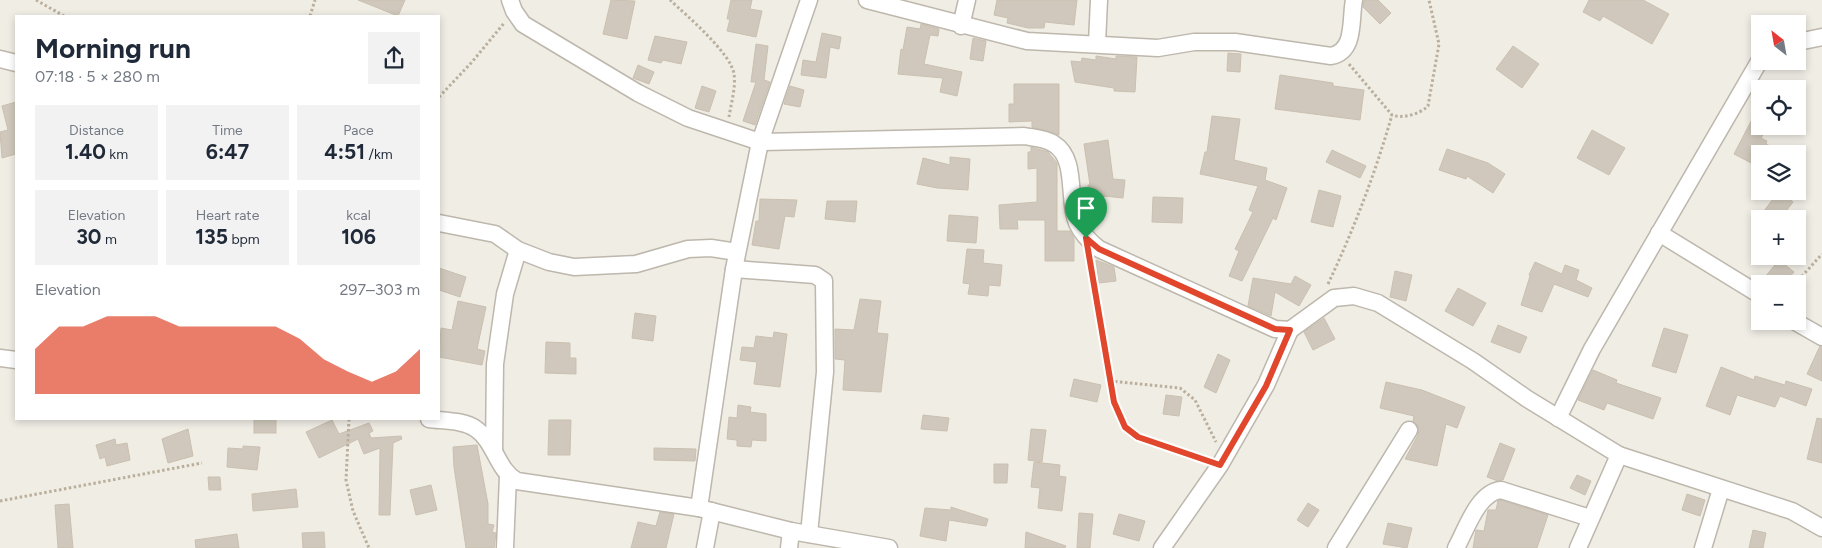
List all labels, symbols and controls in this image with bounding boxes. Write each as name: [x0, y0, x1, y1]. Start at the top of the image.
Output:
north arrow: [1751, 15, 1806, 70]
map controls: [1751, 15, 1806, 330]
text: Morning run: [35, 31, 191, 65]
button: share: [368, 32, 420, 84]
text: 07:18 · 5 × 280 m: [35, 67, 160, 86]
button: locate: [1751, 80, 1806, 135]
text: Distance: [69, 122, 124, 139]
text: Time: [212, 122, 243, 139]
text: Pace: [343, 122, 374, 139]
text: 1.40: [65, 139, 106, 164]
text: 6:47: [206, 139, 249, 164]
text: 4:51: [324, 139, 365, 164]
button: layers: [1751, 145, 1806, 200]
text: km: [106, 146, 128, 163]
text: /km: [365, 146, 393, 163]
pin: [1065, 187, 1107, 238]
icon: arrive: [1072, 194, 1100, 222]
text: Elevation: [68, 207, 125, 224]
text: Heart rate: [196, 207, 259, 224]
text: kcal: [346, 207, 371, 224]
button: +: [1751, 210, 1806, 265]
text: 30: [76, 224, 101, 249]
text: 135: [195, 224, 228, 249]
text: 106: [341, 224, 376, 249]
text: m: [101, 231, 117, 248]
text: bpm: [228, 231, 260, 248]
button: −: [1751, 275, 1806, 330]
text: Elevation: [35, 280, 101, 299]
text: 297–303 m: [339, 280, 420, 299]

